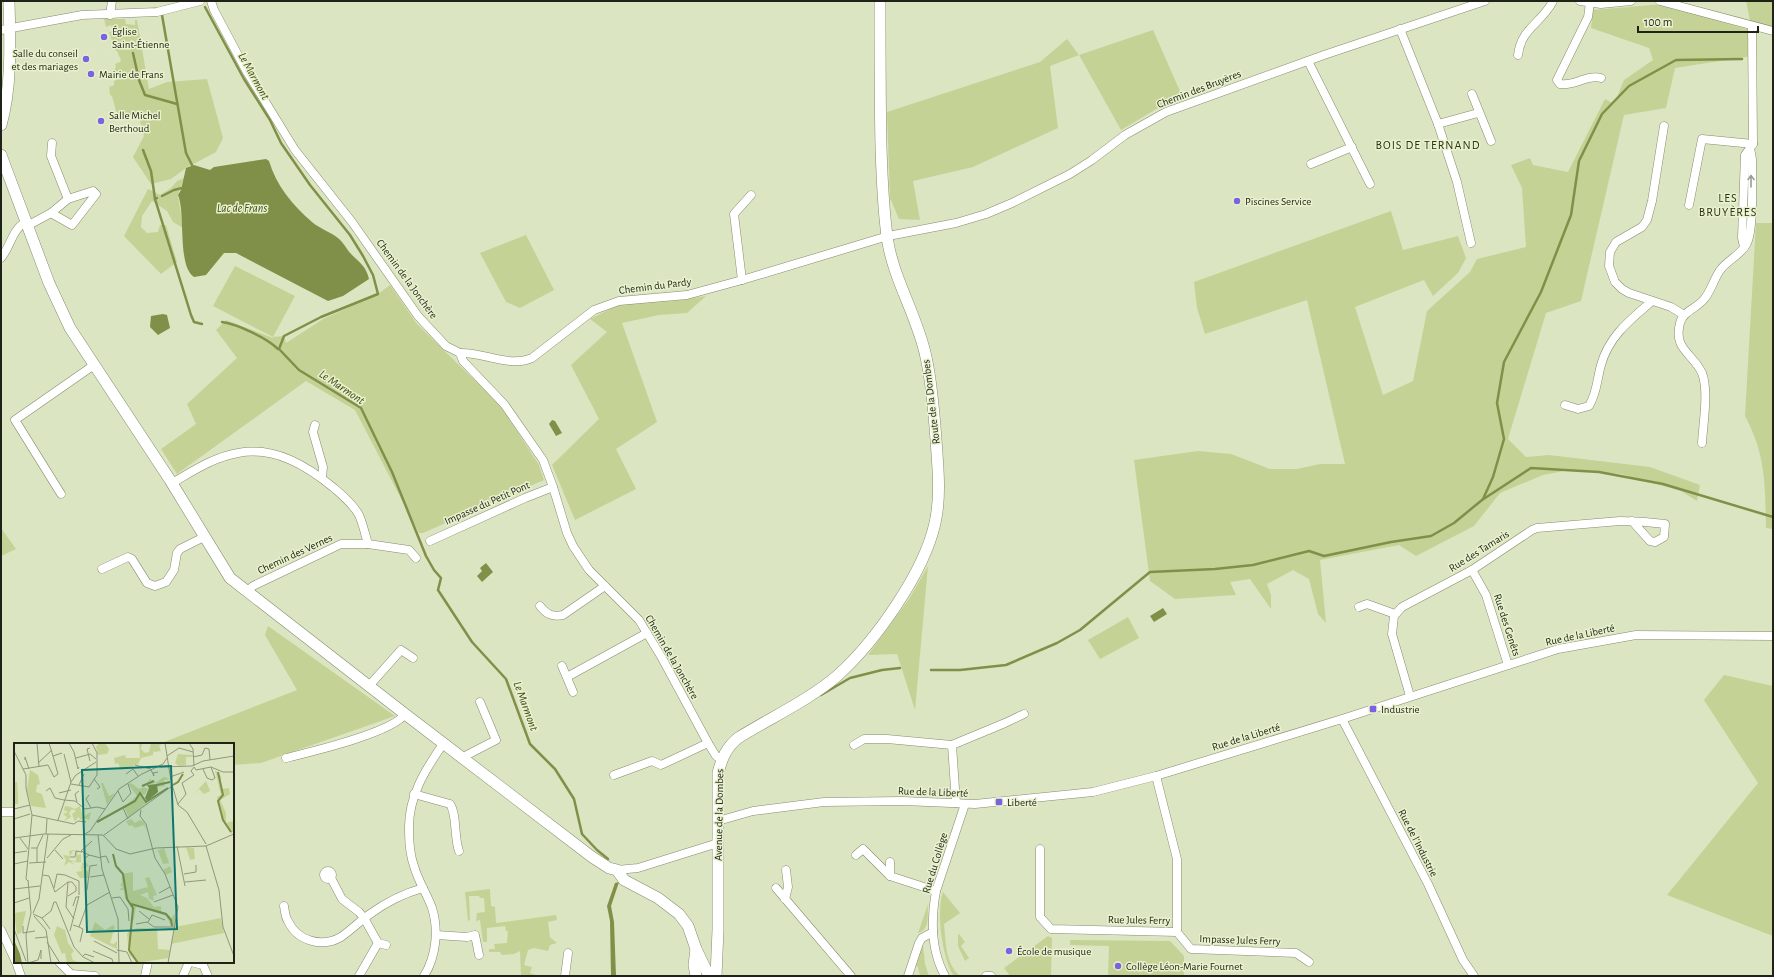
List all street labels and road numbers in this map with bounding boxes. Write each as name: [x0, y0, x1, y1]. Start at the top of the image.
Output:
street label: Chemin des Bruyères: [1155, 68, 1243, 110]
street label: Chemin de la Jonchère: [374, 237, 440, 321]
street label: Chemin du Pardy: [618, 276, 692, 296]
street label: Route de la Dombes: [920, 359, 942, 445]
street label: Impasse du Petit Pont: [443, 479, 532, 527]
street label: Rue des Tamaris: [1447, 528, 1511, 574]
street label: Chemin des Vernes: [256, 532, 334, 576]
street label: Rue des Genêts: [1492, 592, 1522, 658]
street label: Chemin de la Jonchère: [643, 613, 701, 701]
street label: Rue de la Liberté: [1544, 622, 1616, 648]
street label: Rue de la Liberté: [1211, 721, 1281, 753]
street label: Avenue de la Dombes: [713, 769, 725, 861]
street label: Rue de la Liberté: [898, 785, 968, 799]
street label: Rue de l'Industrie: [1396, 807, 1440, 879]
street label: Rue du Collège: [920, 831, 950, 895]
street label: Rue Jules Ferry: [1108, 914, 1171, 926]
street label: Impasse Jules Ferry: [1199, 933, 1281, 947]

